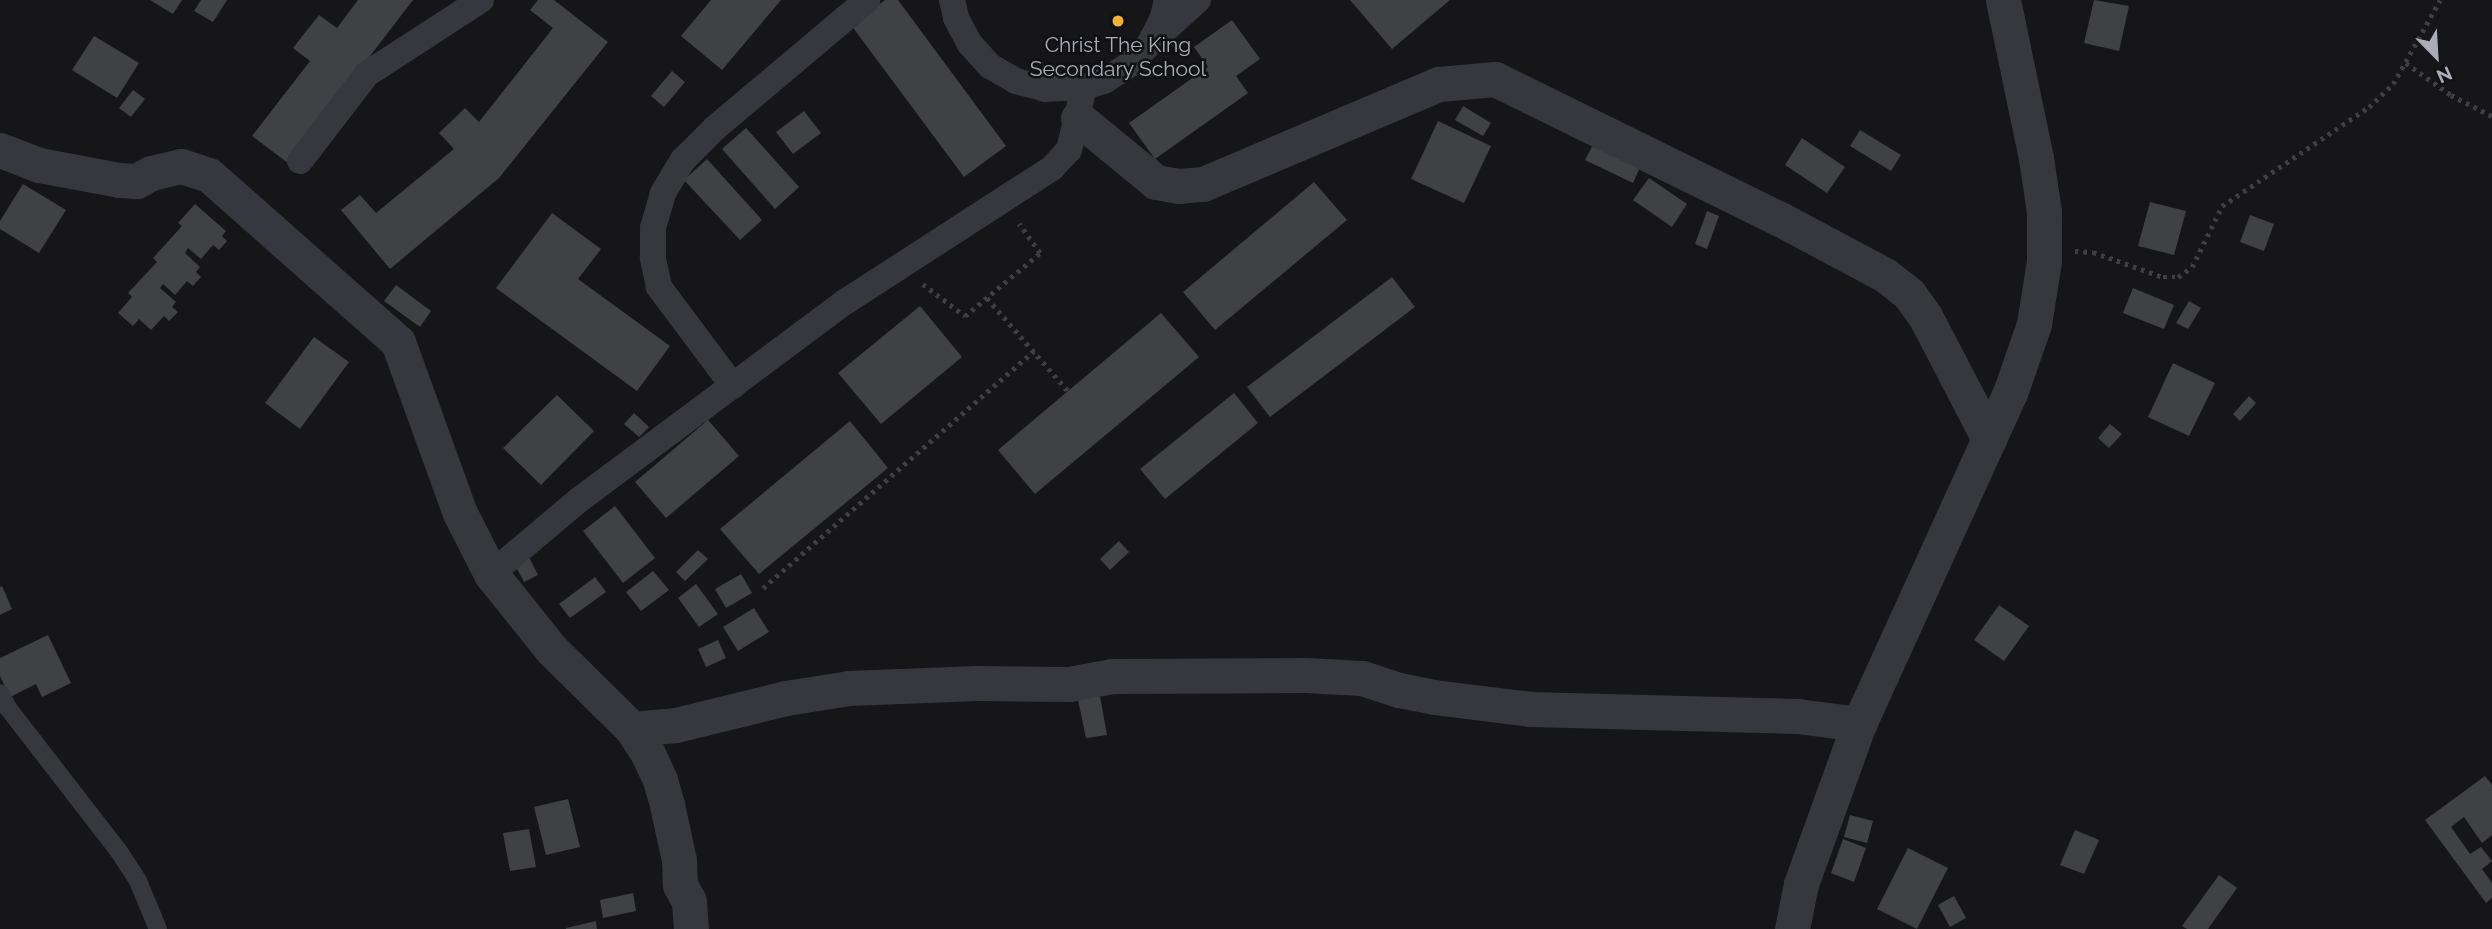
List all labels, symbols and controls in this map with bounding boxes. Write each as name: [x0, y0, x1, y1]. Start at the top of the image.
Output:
marker: Christ The King Secondary School: [1110, 13, 1126, 29]
north arrow: [2401, 21, 2471, 91]
place label: Christ The King Secondary School: [1029, 32, 1207, 82]
text: N: [2433, 62, 2456, 88]

